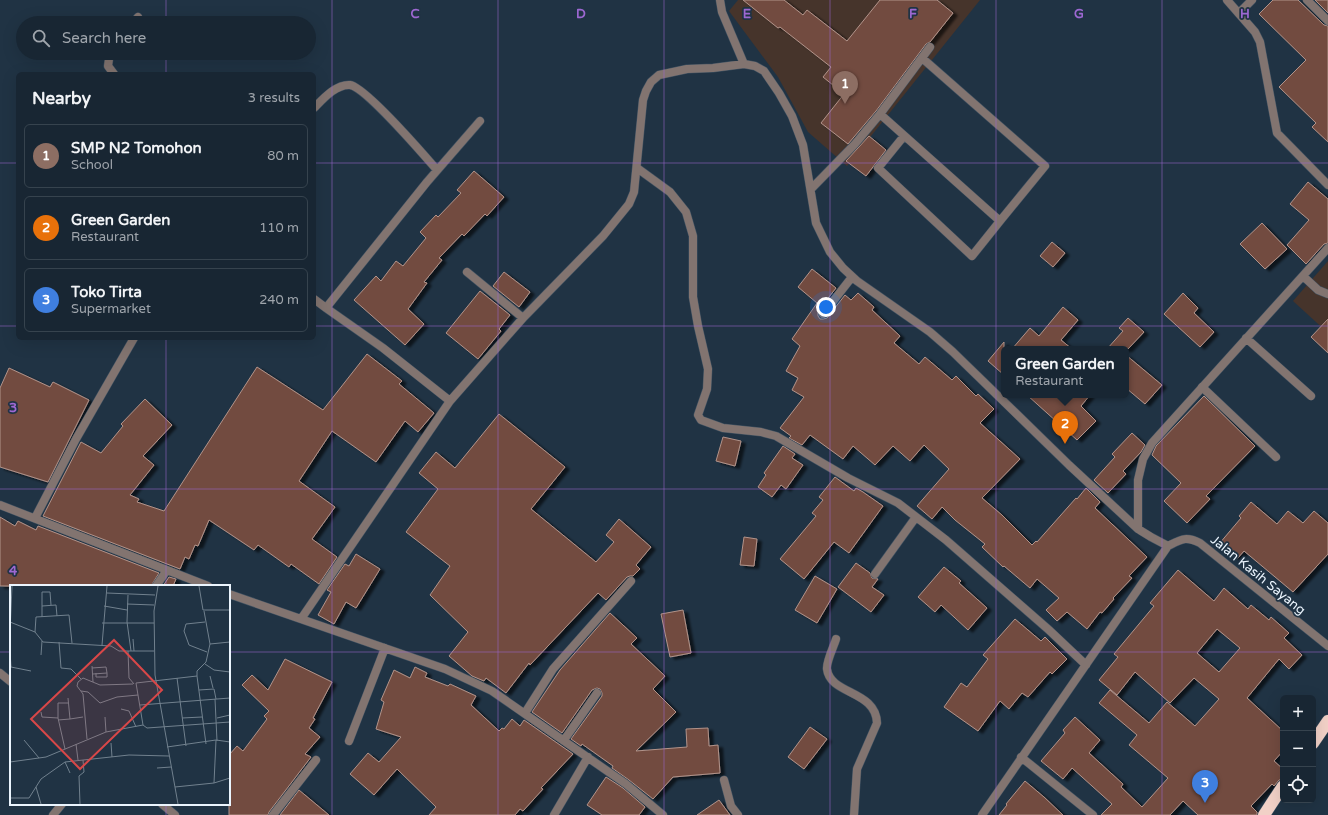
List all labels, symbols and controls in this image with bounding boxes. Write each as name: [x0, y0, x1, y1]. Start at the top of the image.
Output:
text: C: [410, 6, 420, 22]
text: D: [576, 6, 586, 22]
text: E: [743, 6, 751, 22]
text: F: [909, 6, 917, 22]
text: G: [1074, 6, 1084, 22]
text: H: [1240, 6, 1250, 22]
search box: [16, 16, 316, 60]
icon: search: [30, 27, 52, 49]
text: Search here: [62, 29, 146, 47]
pin: 1: [832, 71, 858, 104]
text: Nearby: [32, 88, 91, 109]
text: 3 results: [248, 90, 300, 106]
text: SMP N2 Tomohon: [71, 139, 202, 157]
text: 1: [42, 148, 50, 164]
text: 80 m: [267, 148, 299, 164]
text: School: [71, 157, 113, 173]
text: Green Garden: [71, 211, 170, 229]
text: 2: [42, 220, 50, 236]
text: 110 m: [259, 220, 299, 236]
text: Restaurant: [71, 229, 139, 245]
text: Toko Tirta: [71, 283, 142, 301]
text: 3: [42, 292, 50, 308]
text: 240 m: [259, 292, 299, 308]
your location: [816, 297, 836, 317]
text: Supermarket: [71, 301, 151, 317]
popup: [1001, 346, 1129, 398]
text: Green Garden: [1015, 355, 1115, 373]
text: Restaurant: [1015, 373, 1083, 389]
text: 3: [9, 400, 17, 416]
pin: 2: [1052, 411, 1078, 444]
street label: Jalan Kasih Sayang: [1207, 532, 1309, 618]
text: 4: [9, 563, 18, 579]
inset map: [10, 585, 230, 805]
map controls: [1280, 695, 1316, 803]
button: +: [1280, 695, 1316, 731]
button: −: [1280, 731, 1316, 767]
button: locate: [1280, 767, 1316, 803]
pin: 3: [1192, 770, 1218, 803]

